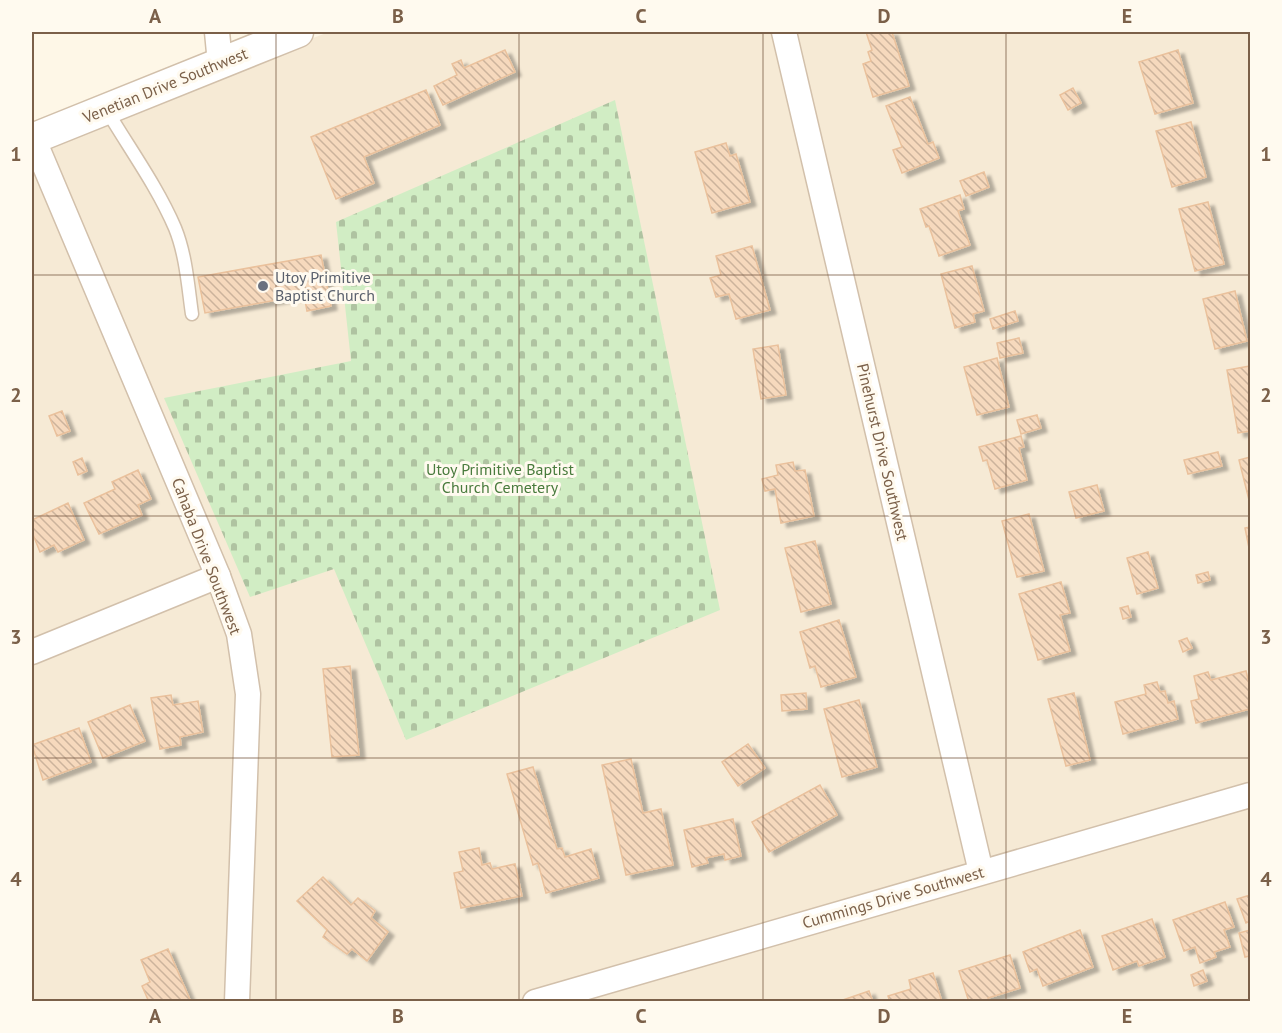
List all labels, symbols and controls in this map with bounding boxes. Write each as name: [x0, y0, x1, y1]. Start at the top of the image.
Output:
text: A: [149, 3, 162, 29]
text: B: [392, 3, 404, 29]
text: C: [635, 3, 647, 29]
text: D: [878, 3, 891, 29]
text: E: [1122, 3, 1132, 29]
street label: Venetian Drive Southwest: [79, 43, 251, 128]
text: 1: [10, 141, 22, 167]
text: 1: [1260, 141, 1272, 167]
place label: Utoy Primitive Baptist Church: [275, 267, 375, 305]
marker: Utoy Primitive Baptist Church: [256, 279, 270, 293]
street label: Pinehurst Drive Southwest: [853, 361, 913, 543]
text: 2: [10, 382, 22, 408]
text: 2: [1260, 382, 1272, 408]
park label: Utoy Primitive Baptist Church Cemetery: [426, 459, 575, 497]
street label: Cahaba Drive Southwest: [168, 475, 246, 638]
text: 3: [10, 624, 22, 650]
text: 3: [1260, 624, 1272, 650]
street label: Cummings Drive Southwest: [800, 861, 987, 933]
text: 4: [10, 866, 22, 892]
text: 4: [1260, 866, 1272, 892]
text: A: [149, 1003, 162, 1029]
text: B: [392, 1003, 404, 1029]
text: C: [635, 1003, 647, 1029]
text: D: [878, 1003, 891, 1029]
text: E: [1122, 1003, 1132, 1029]

